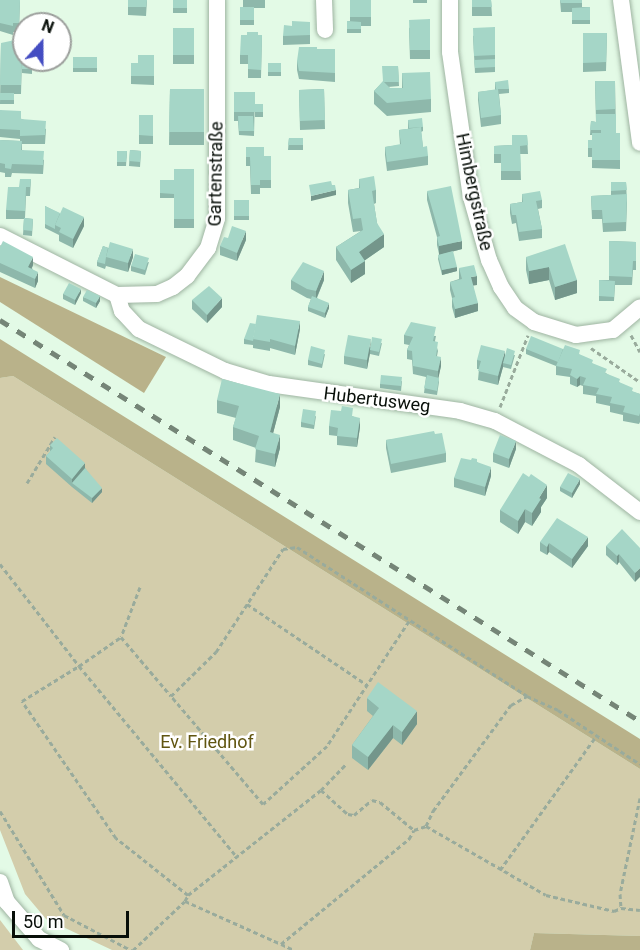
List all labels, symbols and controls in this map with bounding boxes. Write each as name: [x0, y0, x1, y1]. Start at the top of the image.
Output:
north arrow: [12, 12, 72, 72]
text: N: [39, 16, 57, 37]
street label: Gartenstraße: [204, 121, 228, 227]
street label: Himbergstraße: [451, 131, 497, 253]
street label: Hubertusweg: [322, 383, 432, 417]
park label: Ev. Friedhof: [160, 731, 254, 753]
scale bar: [15, 899, 132, 937]
text: 50 m: [23, 911, 63, 932]

